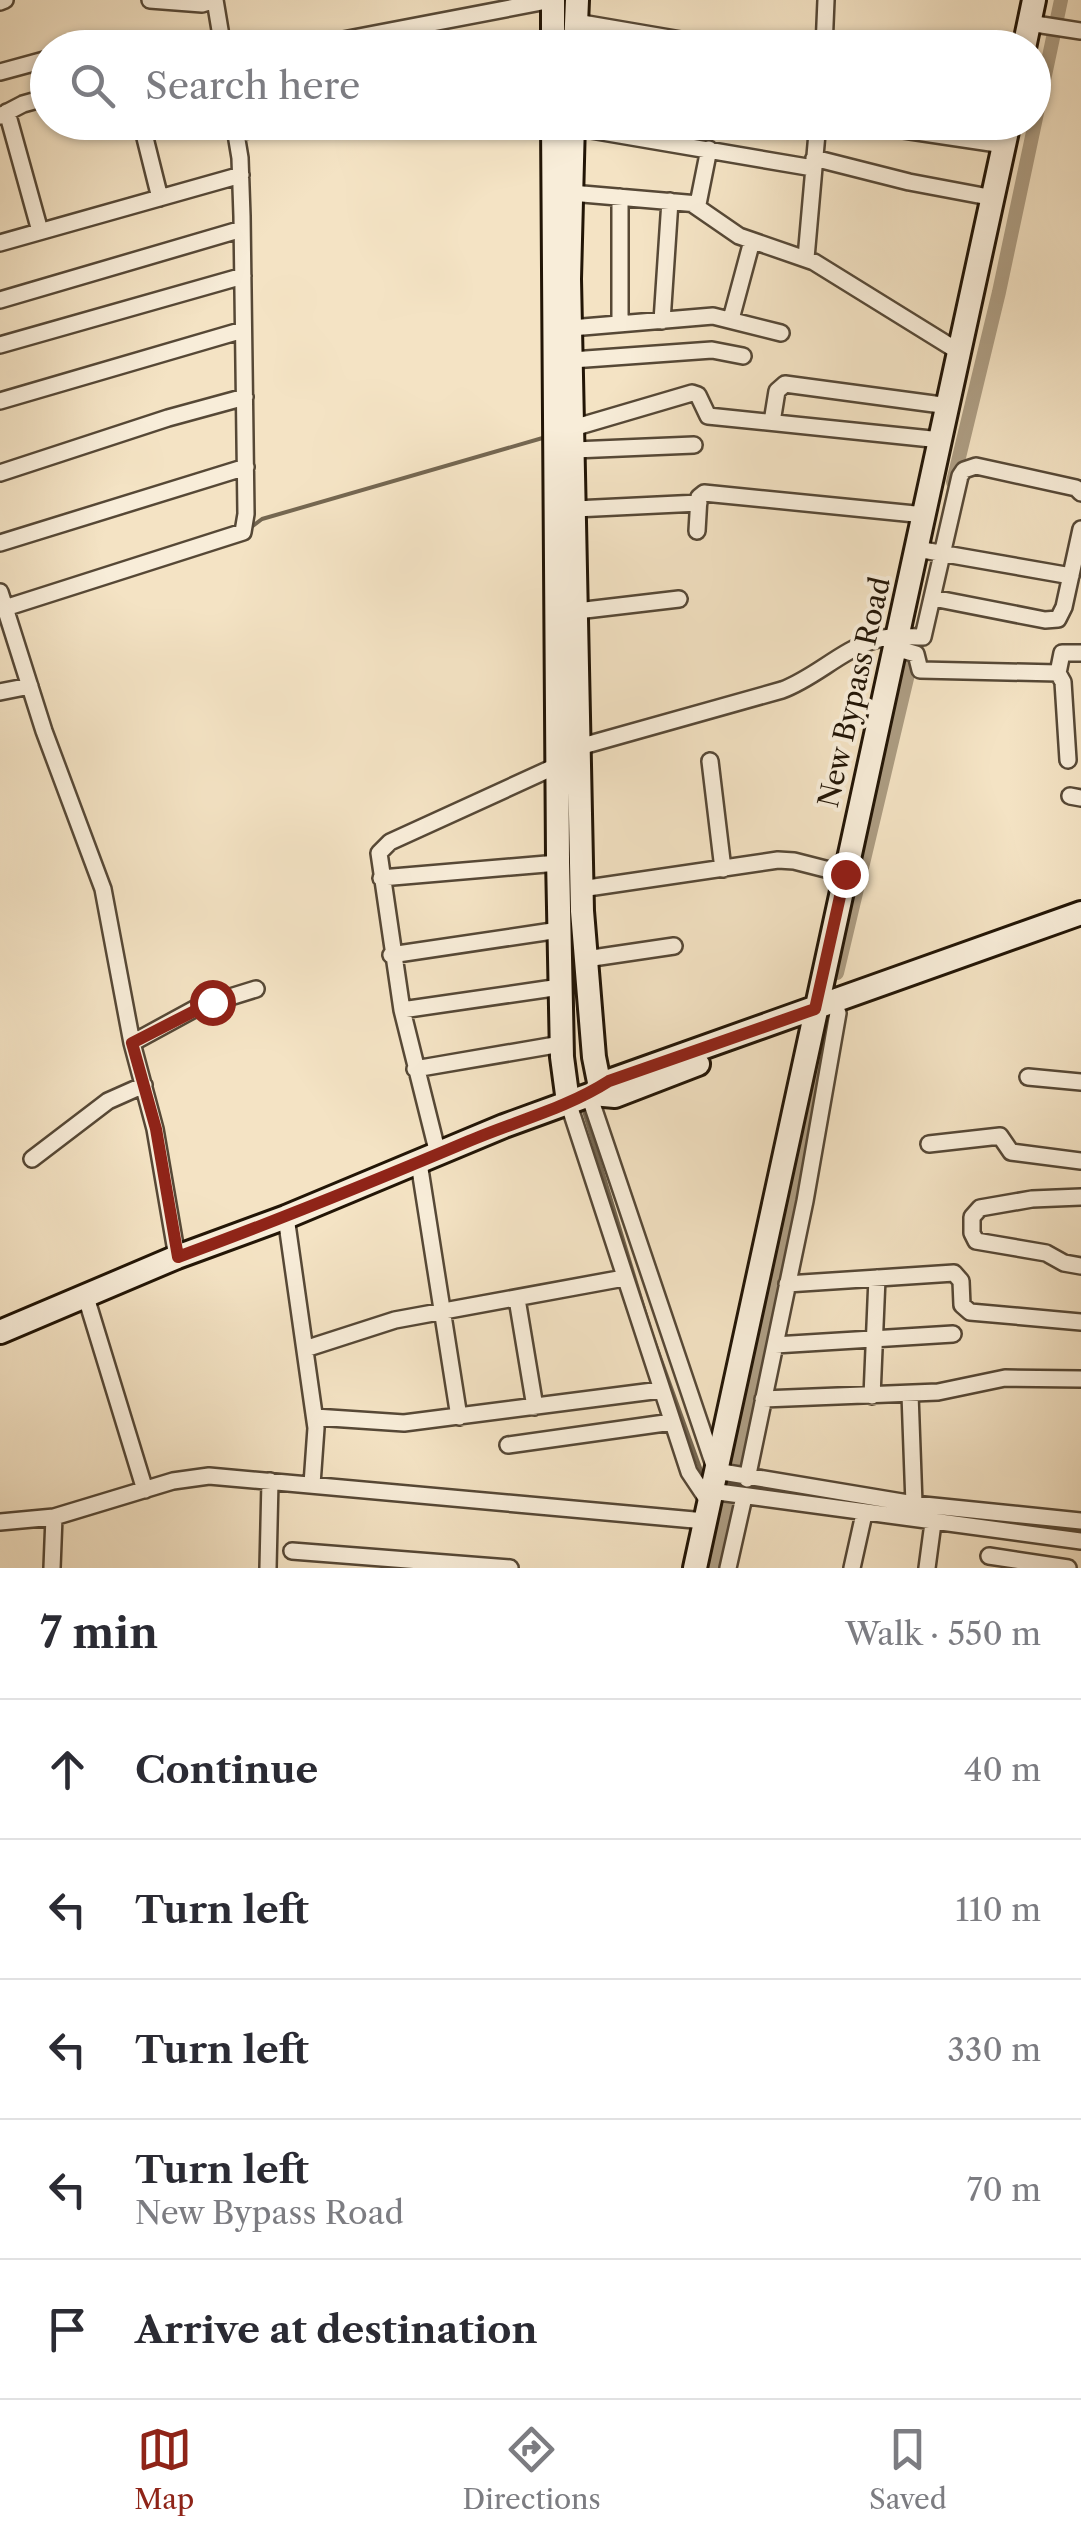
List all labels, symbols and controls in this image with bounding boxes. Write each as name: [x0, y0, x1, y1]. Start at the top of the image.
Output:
search box: [30, 30, 1051, 140]
icon: search: [65, 58, 120, 113]
text: Search here: [145, 62, 360, 109]
street label: New Bypass Road: [811, 573, 897, 811]
route end: [823, 852, 869, 898]
route start: [190, 980, 236, 1026]
text: 7 min: [40, 1607, 158, 1659]
text: Walk · 550 m: [845, 1614, 1041, 1653]
icon: ahead: [40, 1742, 95, 1797]
text: Continue: [135, 1746, 318, 1793]
text: 40 m: [964, 1750, 1041, 1789]
icon: left: [40, 1882, 95, 1937]
text: Turn left: [135, 1886, 309, 1933]
text: 110 m: [955, 1890, 1041, 1929]
icon: left: [40, 2022, 95, 2077]
text: Turn left: [135, 2026, 309, 2073]
text: 330 m: [947, 2030, 1041, 2069]
text: Turn left: [135, 2146, 309, 2193]
icon: left: [40, 2162, 95, 2217]
text: 70 m: [967, 2170, 1041, 2209]
text: New Bypass Road: [135, 2193, 404, 2232]
icon: arrive: [40, 2302, 95, 2357]
text: Arrive at destination: [135, 2306, 538, 2353]
tab: Map: [134, 2422, 194, 2516]
tab: Directions: [462, 2422, 601, 2516]
tab: Saved: [869, 2422, 947, 2516]

